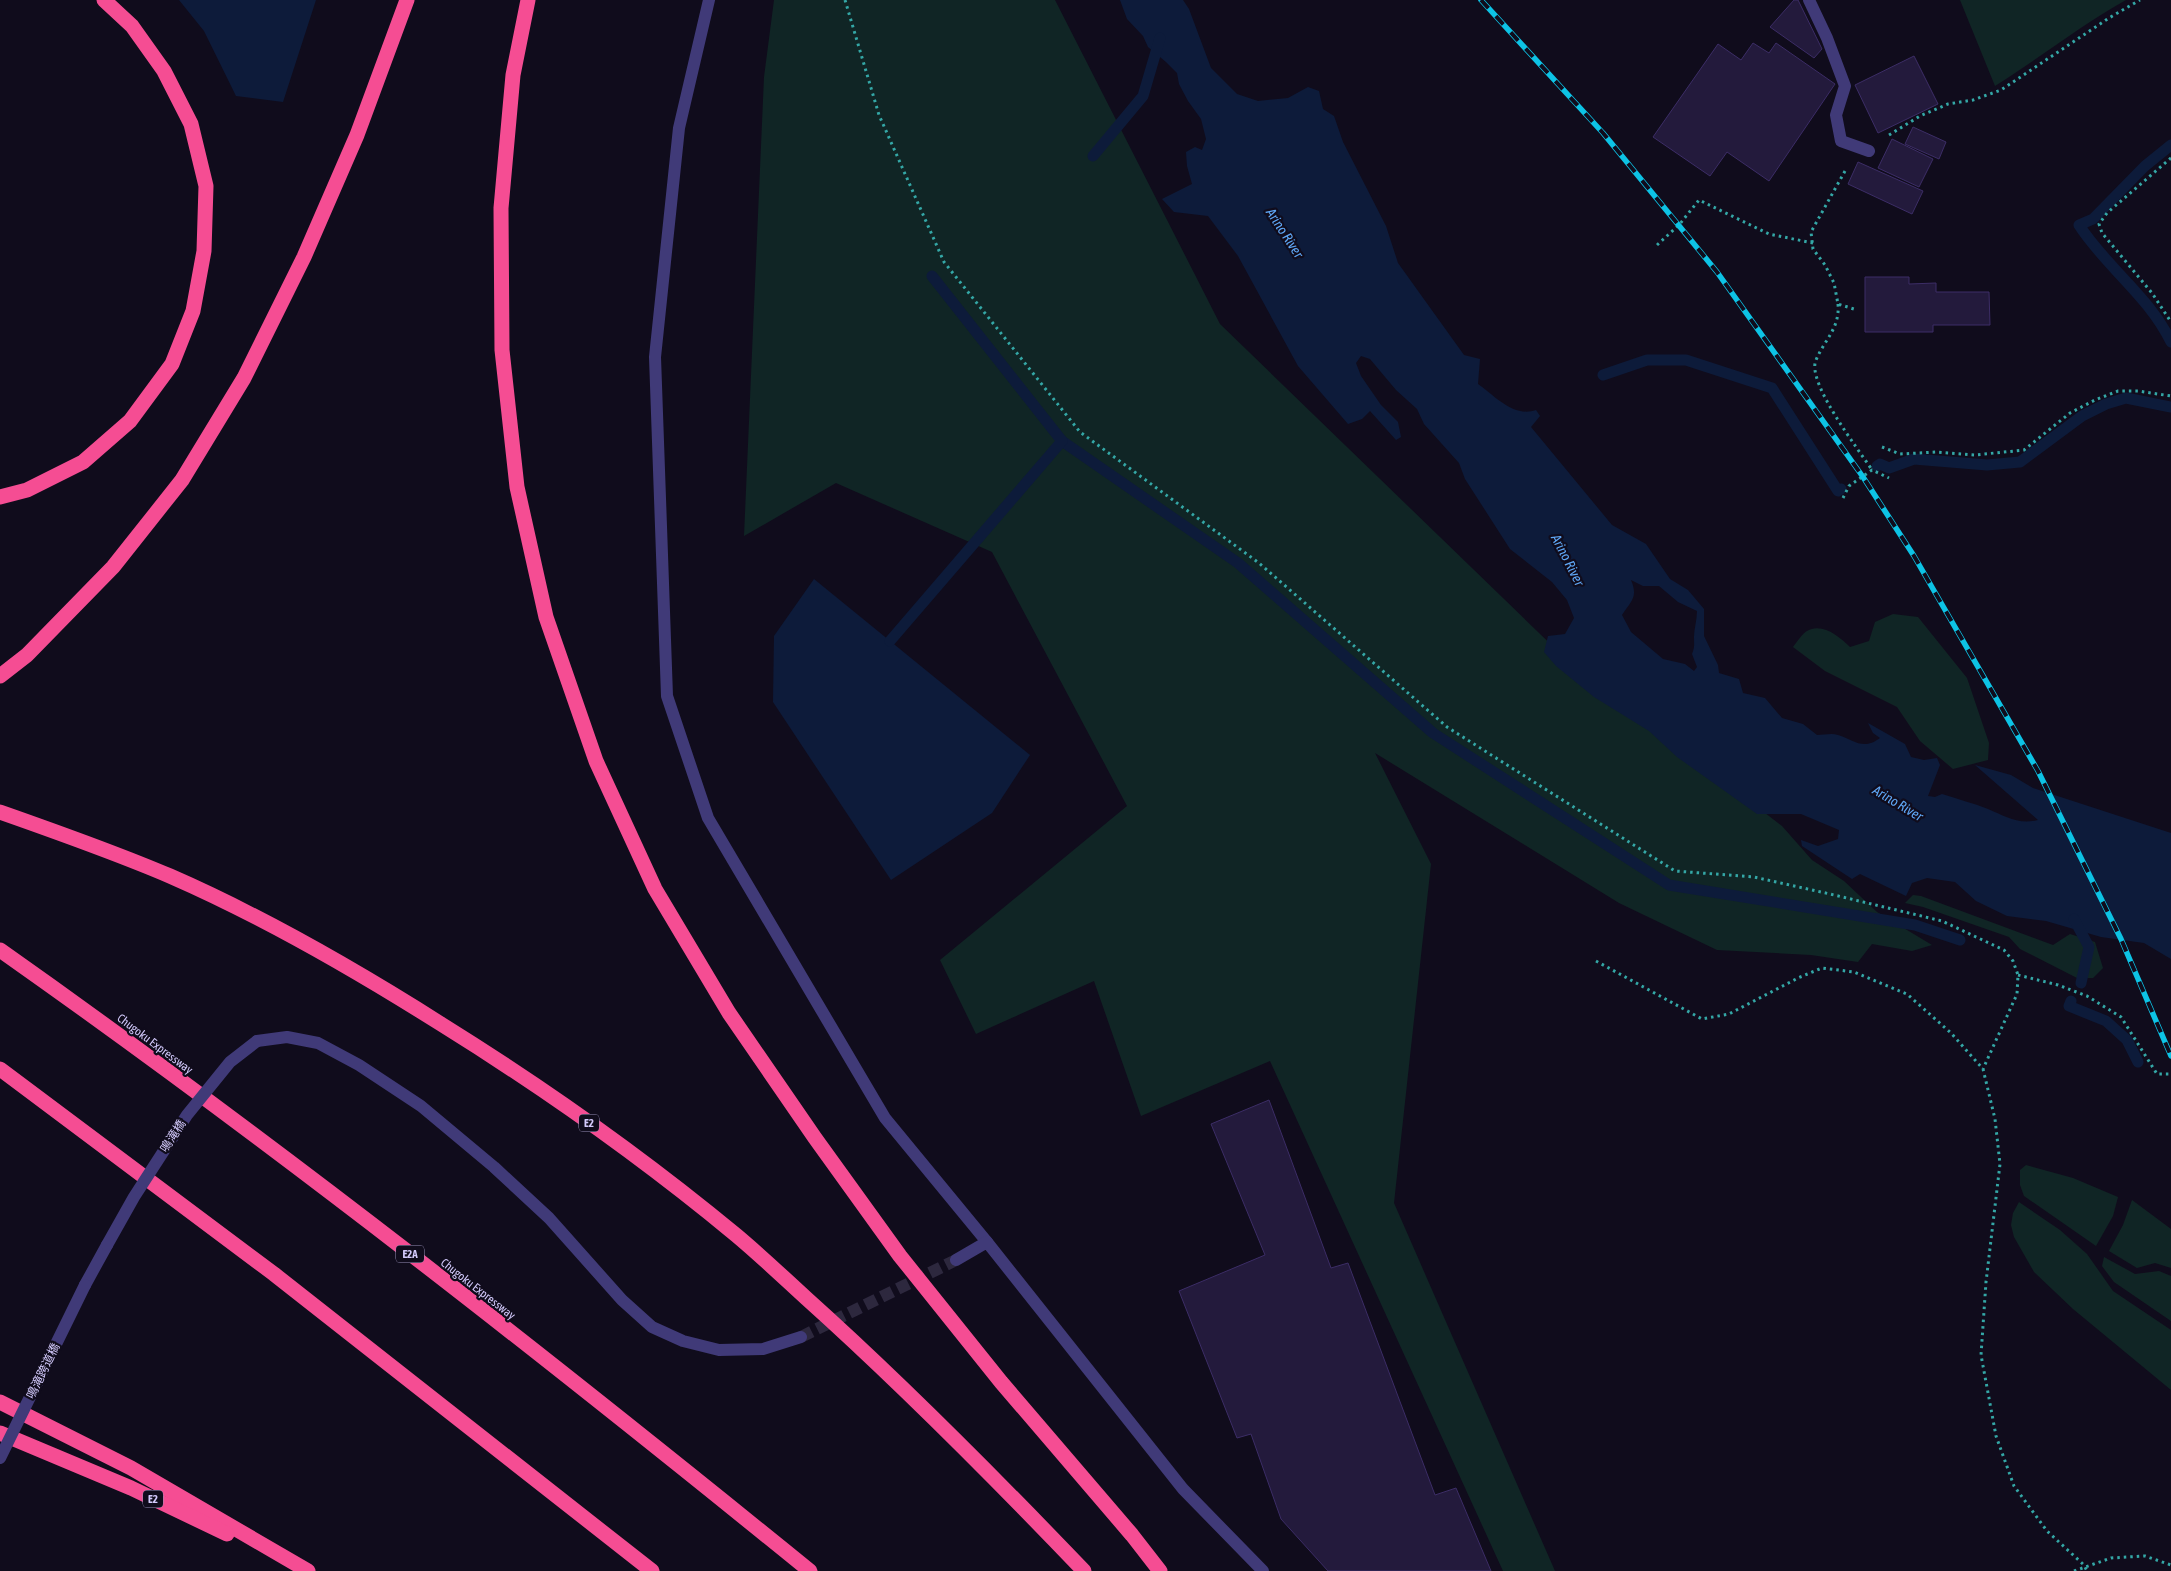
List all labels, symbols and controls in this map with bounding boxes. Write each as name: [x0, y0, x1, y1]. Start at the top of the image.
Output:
water label: Arino River: [1263, 204, 1307, 261]
water label: Arino River: [1548, 531, 1588, 589]
water label: Arino River: [1869, 781, 1927, 825]
street label: Chugoku Expressway: [114, 1011, 196, 1077]
road number: E2: [579, 1114, 599, 1132]
street label: 鳴滝橋: [157, 1117, 189, 1155]
road number: E2A: [396, 1246, 424, 1262]
street label: Chugoku Expressway: [438, 1255, 518, 1323]
street label: 鳴滝跨道橋: [24, 1341, 62, 1401]
road number: E2: [143, 1490, 163, 1508]

